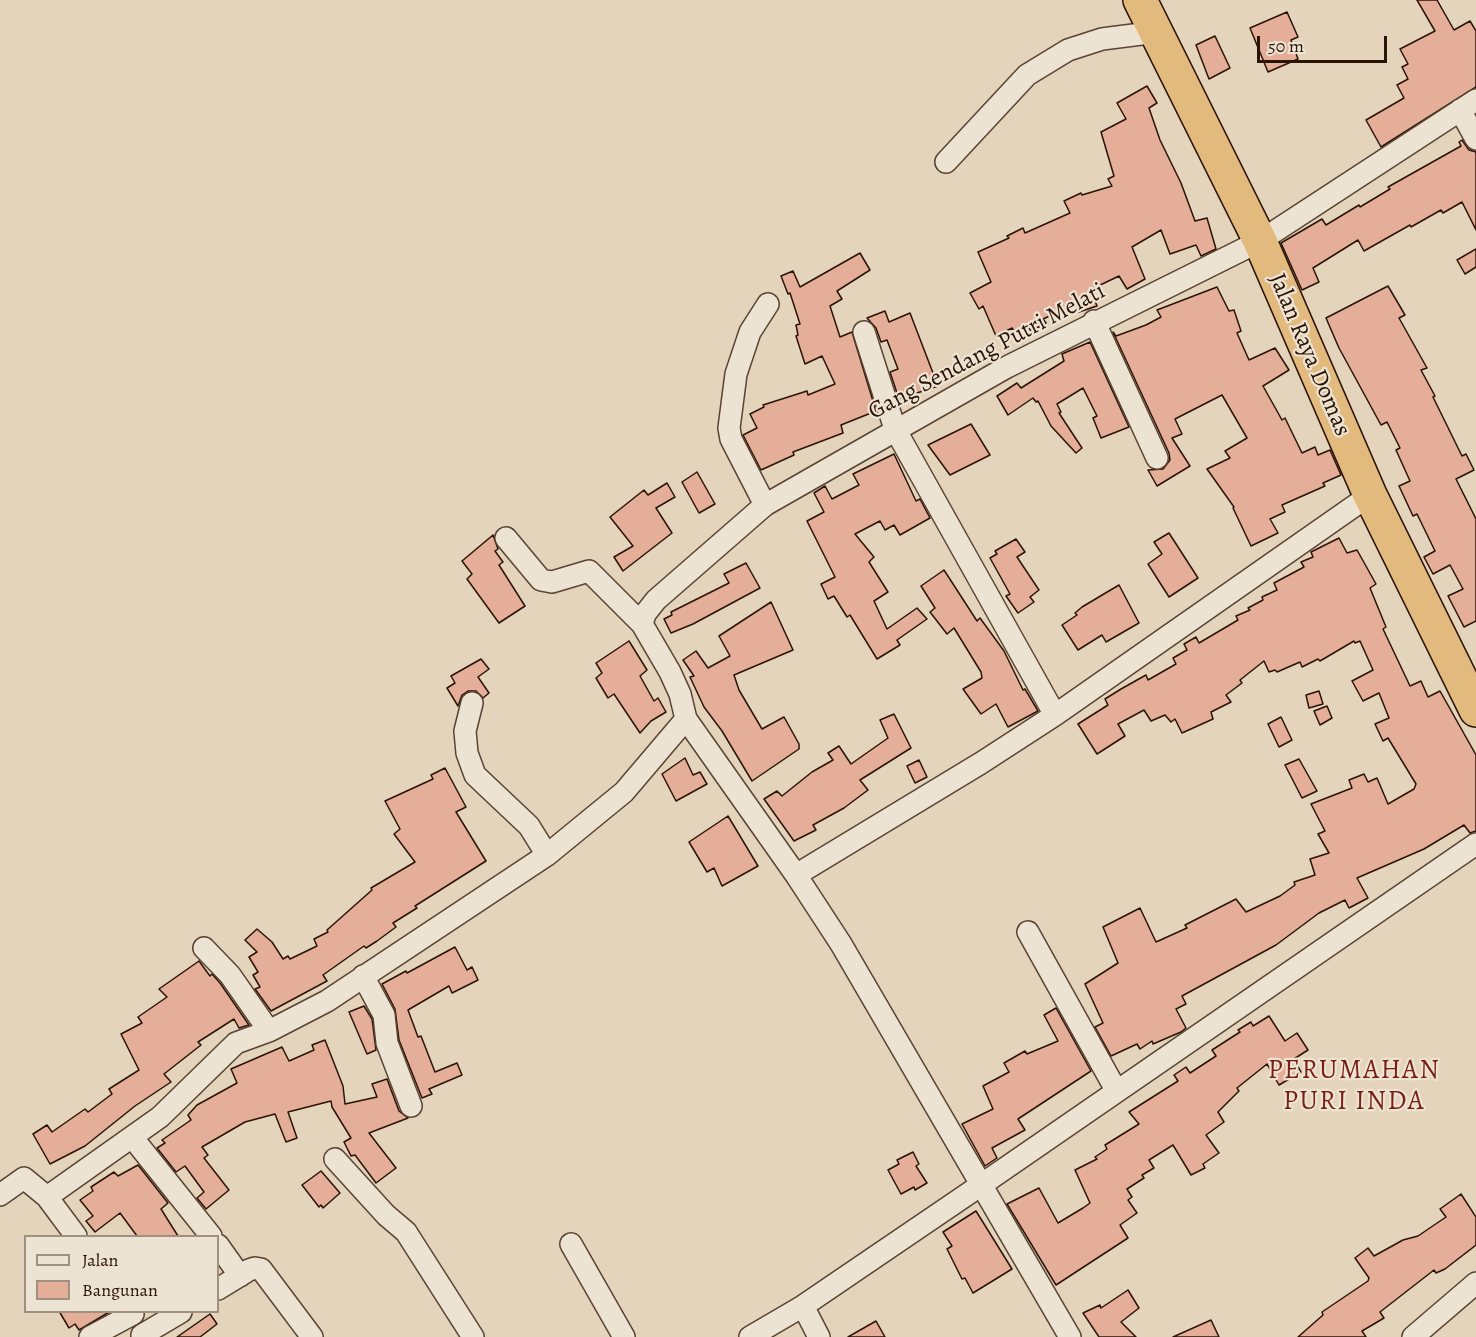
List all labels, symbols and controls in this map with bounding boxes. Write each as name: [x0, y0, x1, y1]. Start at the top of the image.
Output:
scale bar: [1260, 24, 1390, 62]
text: 50 m: [1268, 34, 1304, 58]
street label: Jalan Raya Domas: [1262, 269, 1356, 441]
street label: Gang Sendang Putri Melati: [864, 277, 1110, 427]
district label: PERUMAHAN PURI INDA: [1268, 1055, 1440, 1118]
legend: [24, 1235, 219, 1313]
text: Jalan: [82, 1248, 118, 1272]
text: Bangunan: [82, 1278, 158, 1302]

